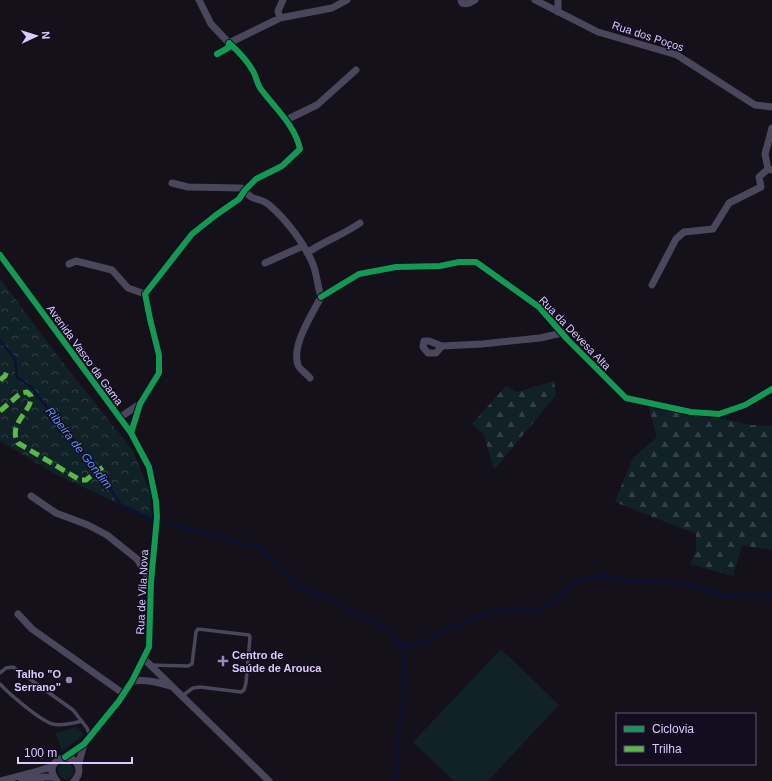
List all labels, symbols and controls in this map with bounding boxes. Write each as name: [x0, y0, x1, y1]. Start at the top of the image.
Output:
north arrow: [16, 16, 56, 56]
street label: Rua dos Poços: [611, 19, 686, 53]
text: N: [40, 31, 52, 40]
street label: Rua da Devesa Alta: [537, 294, 614, 373]
street label: Avenida Vasco da Gama: [45, 303, 126, 408]
water label: Ribeira de Gondim: [43, 404, 115, 492]
street label: Rua de Vila Nova: [134, 548, 150, 635]
place label: Centro de Saúde de Arouca: [232, 649, 322, 674]
marker: Centro de Saúde de Arouca: [217, 655, 229, 667]
place label: Talho "O Serrano": [14, 668, 61, 693]
marker: Talho "O Serrano": [64, 675, 74, 685]
legend: [616, 713, 756, 765]
text: Ciclovia: [652, 722, 694, 736]
scale bar: [18, 739, 132, 765]
text: Trilha: [652, 742, 682, 756]
text: 100 m: [24, 746, 57, 760]

